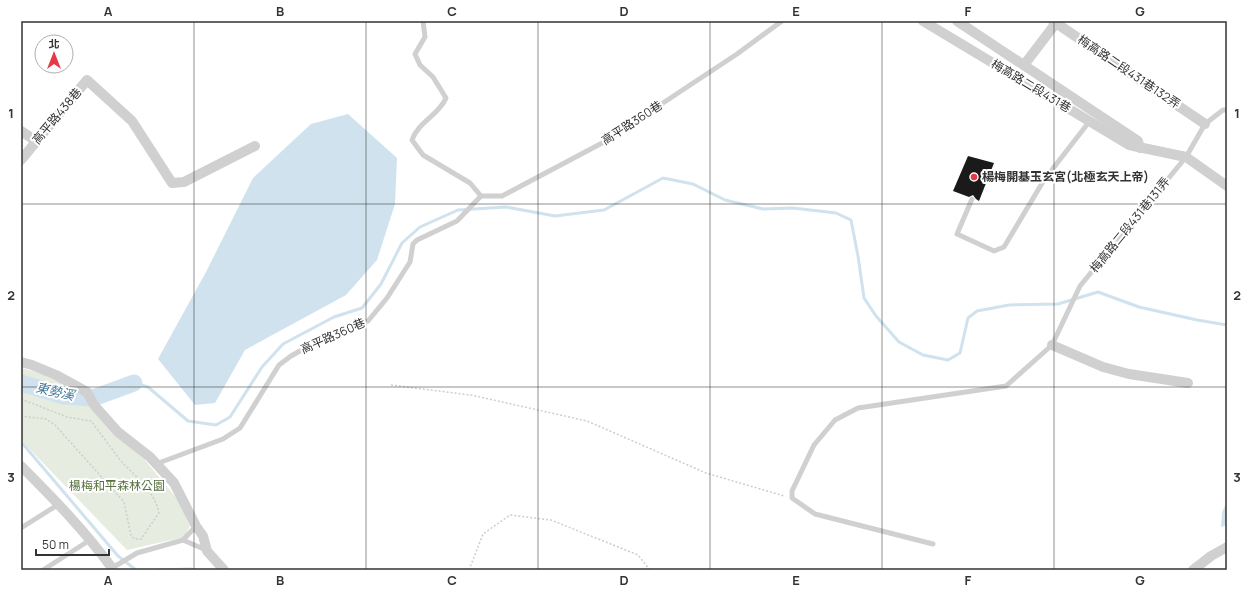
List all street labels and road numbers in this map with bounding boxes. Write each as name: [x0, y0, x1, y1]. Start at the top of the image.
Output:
street label: 梅高路二段431巷132弄: [1075, 31, 1184, 112]
street label: 梅高路二段431巷: [988, 55, 1074, 116]
street label: 高平路438巷: [28, 84, 85, 147]
street label: 高平路360巷: [598, 97, 665, 149]
street label: 梅高路二段431巷131弄: [1086, 173, 1173, 276]
street label: 高平路360巷: [298, 314, 368, 357]

